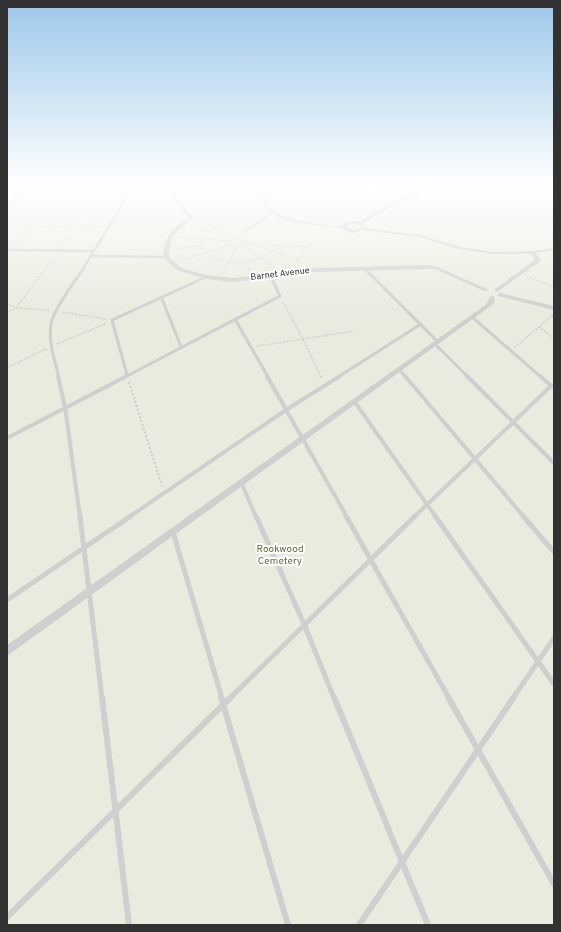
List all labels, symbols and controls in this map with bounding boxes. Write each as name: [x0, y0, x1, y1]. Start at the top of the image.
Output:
street label: Barnet Avenue: [250, 265, 310, 283]
park label: Rookwood Cemetery: [256, 543, 304, 568]

